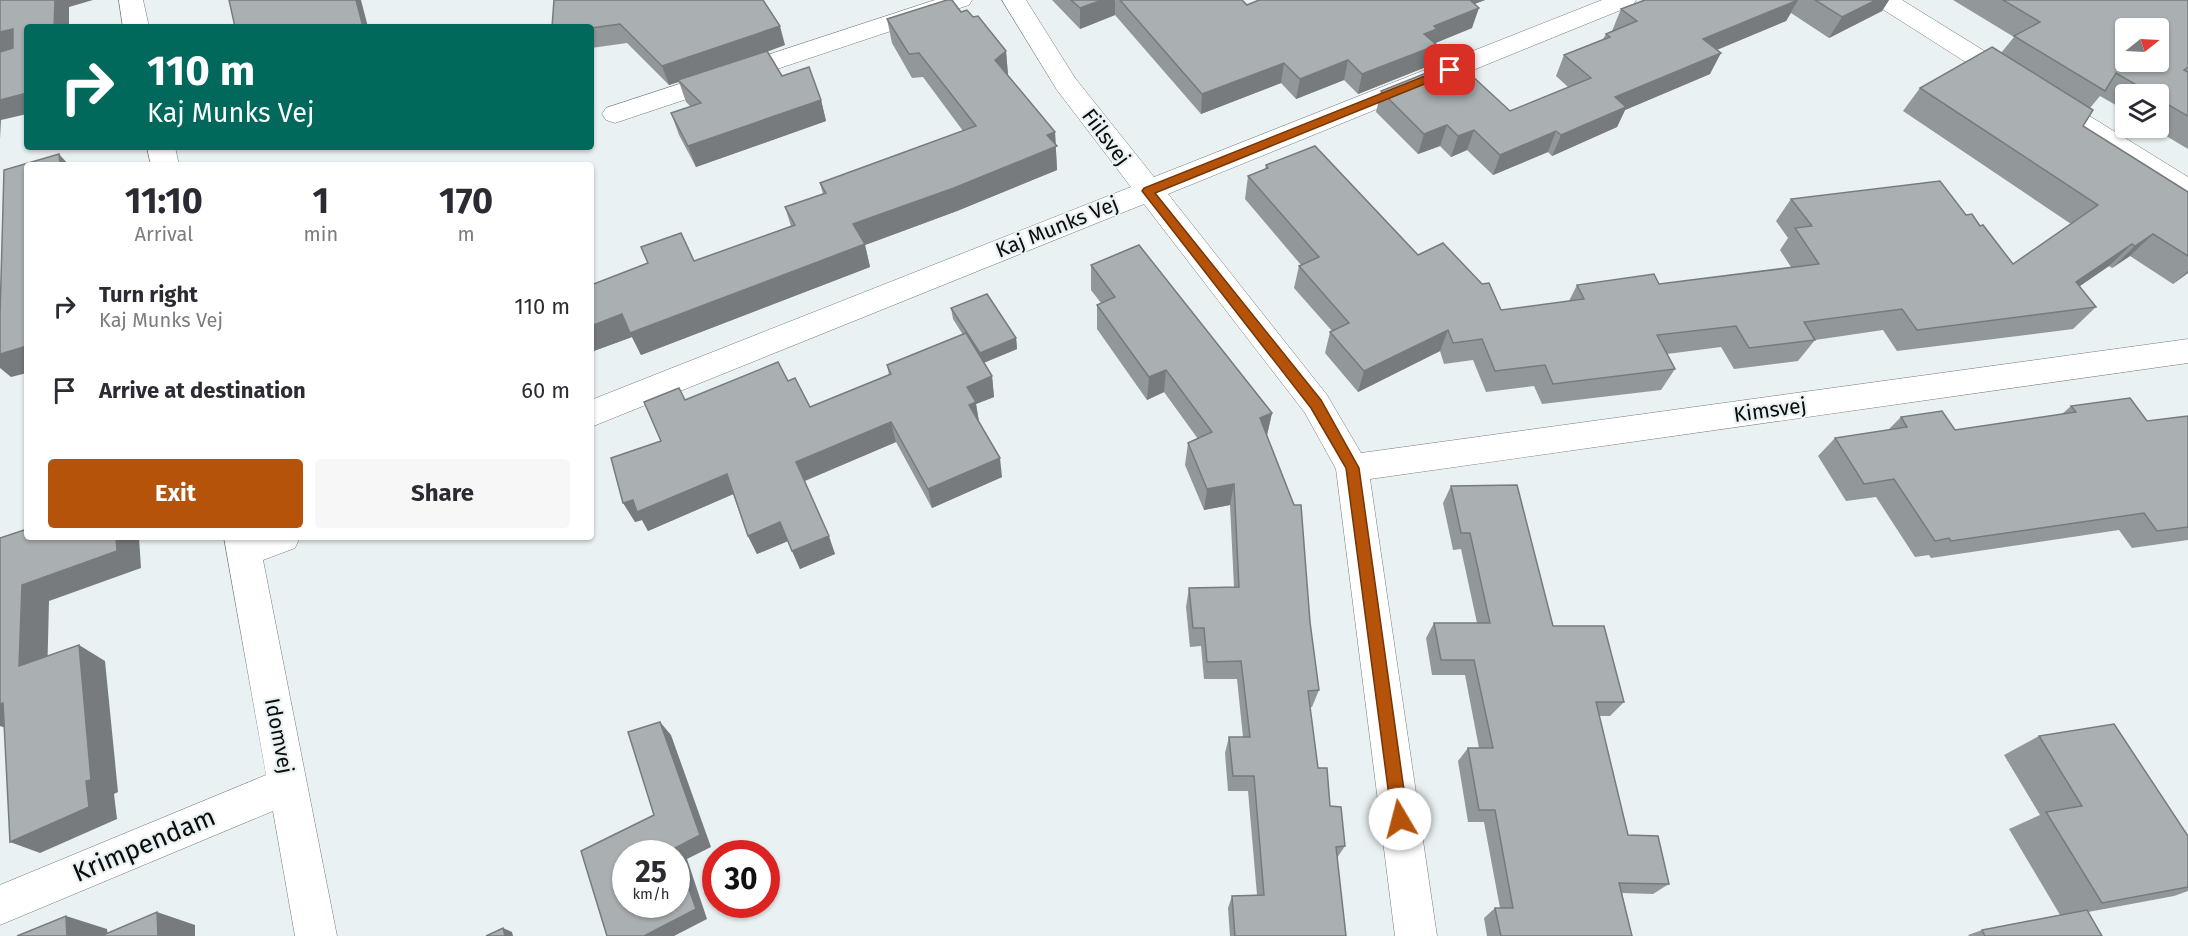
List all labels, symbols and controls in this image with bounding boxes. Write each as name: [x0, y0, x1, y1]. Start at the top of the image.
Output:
north arrow: [2115, 18, 2169, 72]
map controls: [2115, 18, 2169, 138]
pin: [1424, 44, 1475, 95]
text: 110 m: [147, 46, 255, 96]
icon: right: [48, 48, 126, 126]
icon: arrive: [1433, 53, 1466, 86]
button: layers: [2115, 84, 2169, 138]
text: Kaj Munks Vej: [147, 97, 314, 129]
street label: Fiilsvej: [1076, 103, 1136, 171]
text: 11:10: [125, 179, 203, 223]
text: 1: [313, 179, 329, 223]
text: 170: [439, 179, 493, 223]
street label: Kaj Munks Vej: [992, 191, 1122, 263]
text: Arrival: [135, 222, 193, 246]
text: min: [304, 222, 338, 246]
text: m: [457, 222, 475, 246]
text: Turn right: [99, 281, 198, 308]
icon: right: [48, 290, 81, 323]
text: 110 m: [514, 293, 570, 320]
text: Kaj Munks Vej: [99, 308, 223, 332]
icon: arrive: [48, 374, 81, 407]
text: Arrive at destination: [99, 377, 306, 404]
text: 60 m: [521, 377, 570, 404]
street label: Kimsvej: [1732, 392, 1808, 428]
button: Exit: [48, 459, 303, 528]
button: Share: [315, 459, 570, 528]
street label: Idomvej: [259, 696, 299, 776]
position arrow: [1368, 787, 1432, 851]
street label: Krimpendam: [68, 801, 220, 889]
speed limit sign: 30: [702, 840, 780, 918]
text: 25: [635, 854, 667, 890]
text: km/h: [632, 885, 670, 903]

